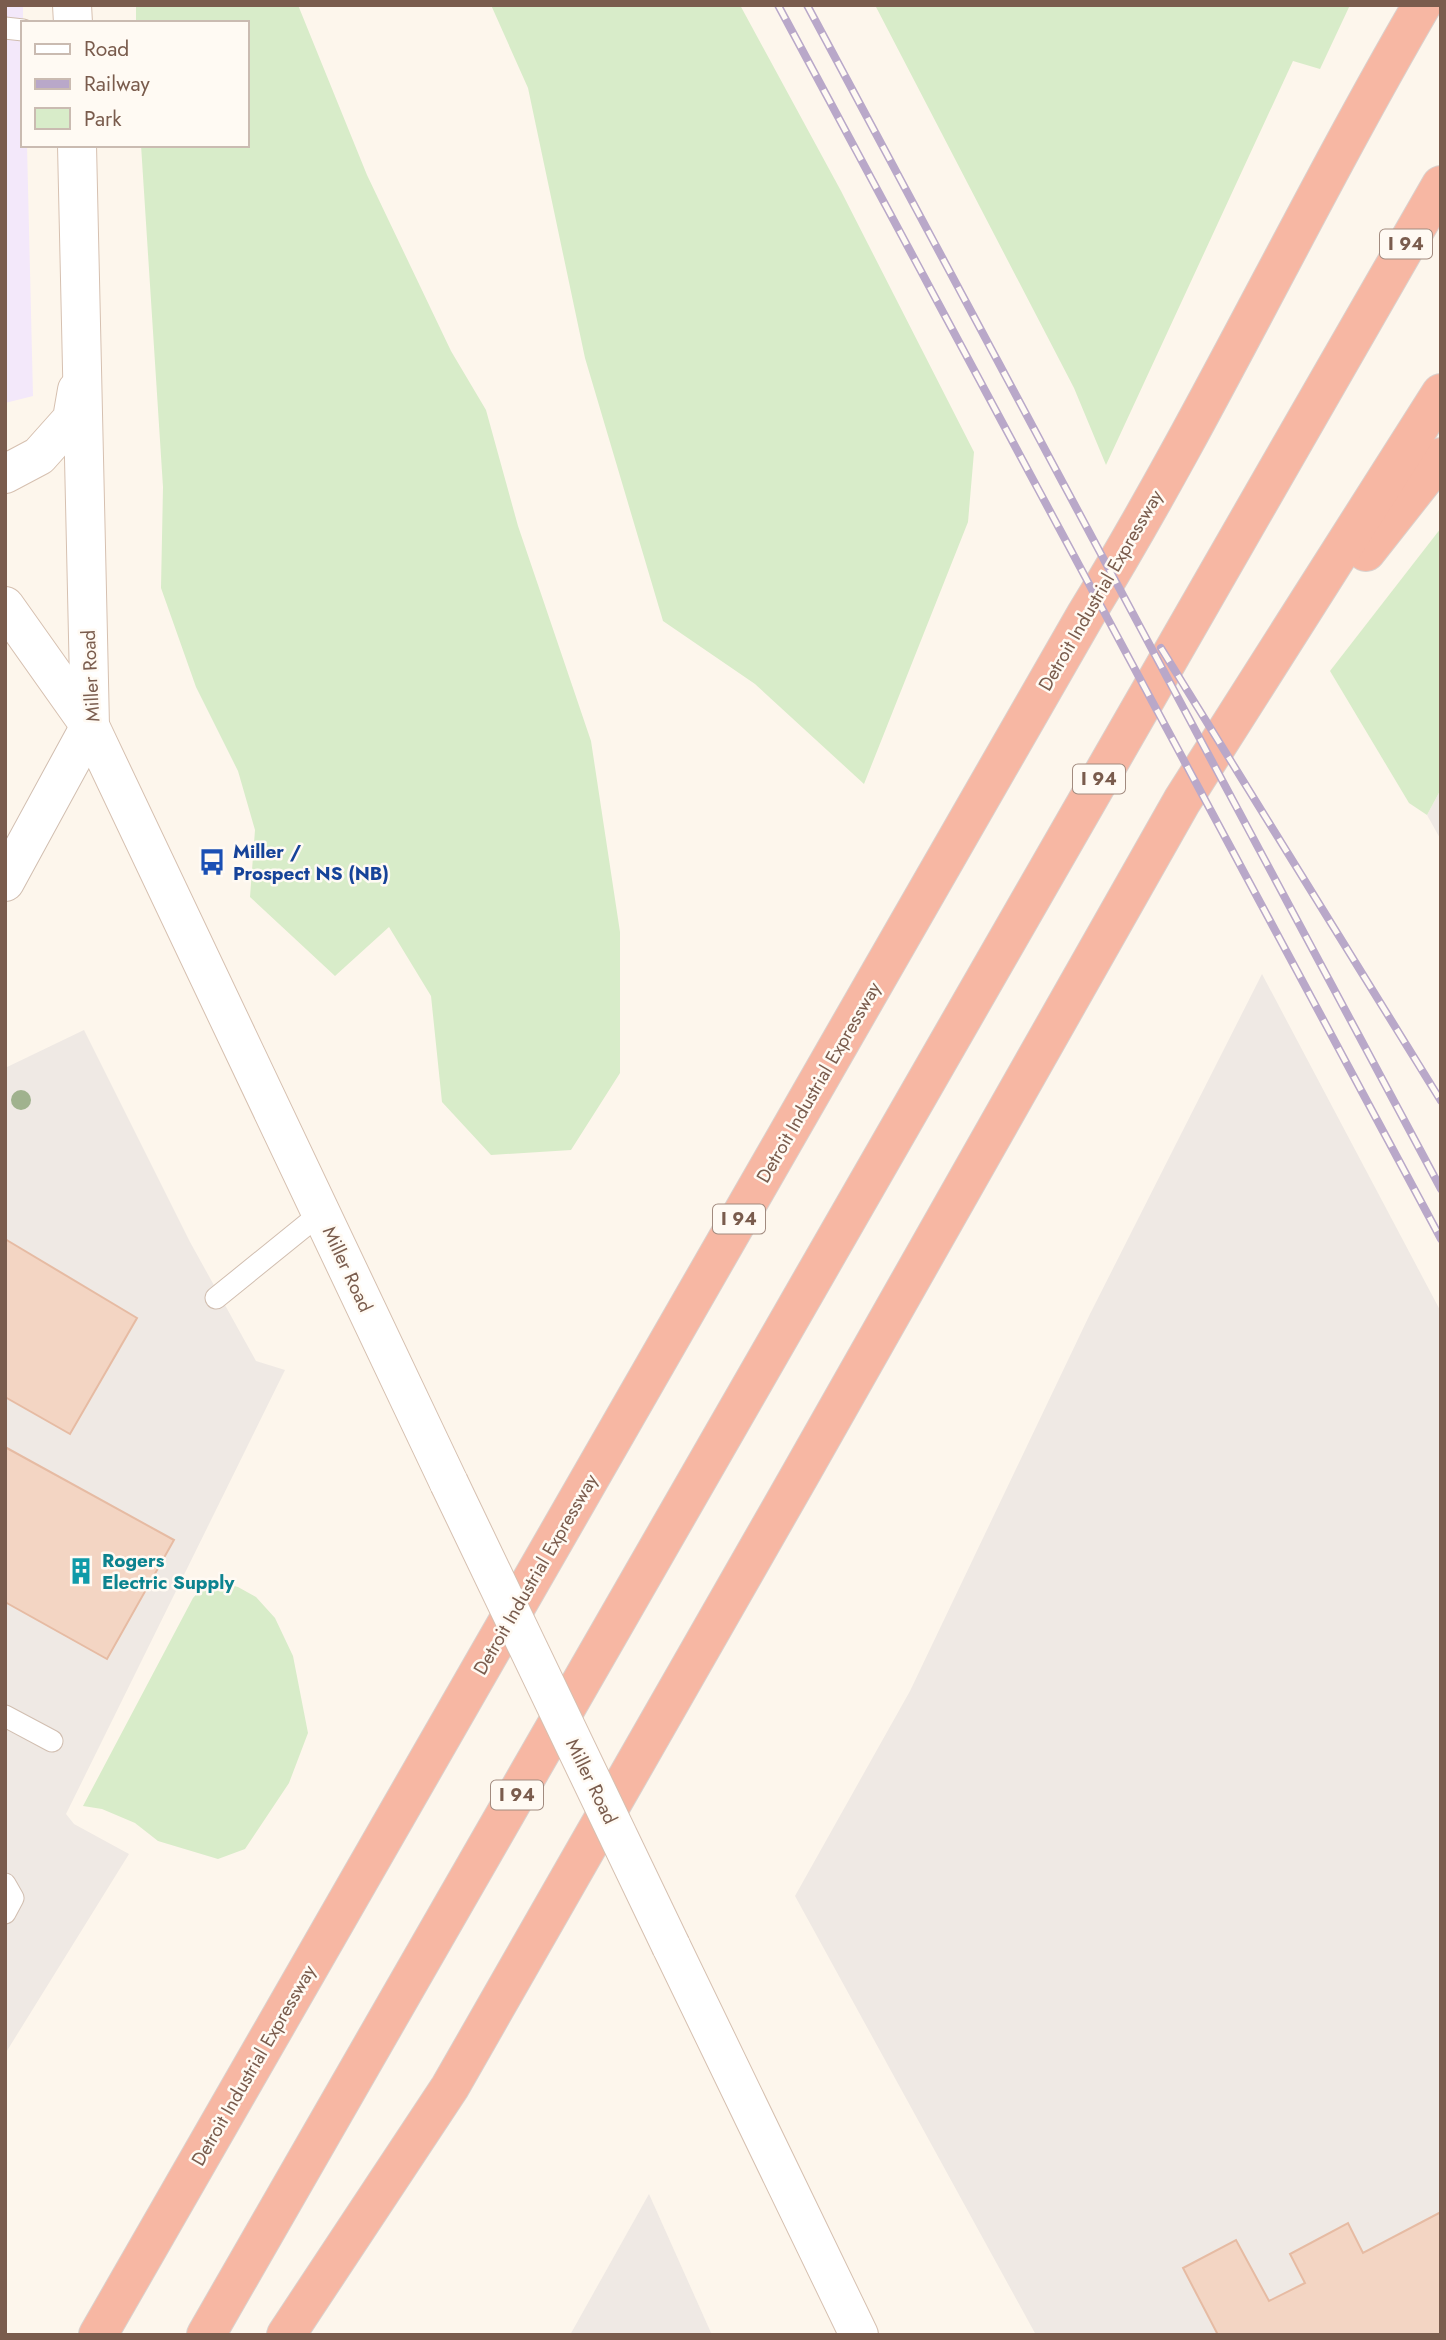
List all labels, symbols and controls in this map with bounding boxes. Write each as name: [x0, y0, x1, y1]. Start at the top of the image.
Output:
legend: [21, 21, 248, 147]
text: Road: [84, 34, 129, 64]
text: Railway: [84, 69, 150, 99]
text: Park: [84, 104, 122, 134]
road number: I 94: [1380, 230, 1432, 258]
street label: Detroit Industrial Expressway: [1032, 484, 1169, 696]
street label: Miller Road: [75, 629, 106, 723]
road number: I 94: [1073, 764, 1125, 794]
place label: Miller / Prospect NS (NB): [233, 838, 389, 887]
bus stop icon: Miller / Prospect NS (NB): [197, 847, 227, 877]
street label: Detroit Industrial Expressway: [750, 976, 887, 1188]
road number: I 94: [713, 1204, 765, 1234]
street label: Miller Road: [316, 1222, 379, 1317]
street label: Detroit Industrial Expressway: [467, 1468, 604, 1680]
place label: Rogers Electric Supply: [102, 1547, 235, 1596]
building icon: Rogers Electric Supply: [66, 1556, 96, 1586]
street label: Miller Road: [559, 1734, 624, 1829]
road number: I 94: [491, 1780, 543, 1810]
street label: Detroit Industrial Expressway: [185, 1959, 322, 2171]

